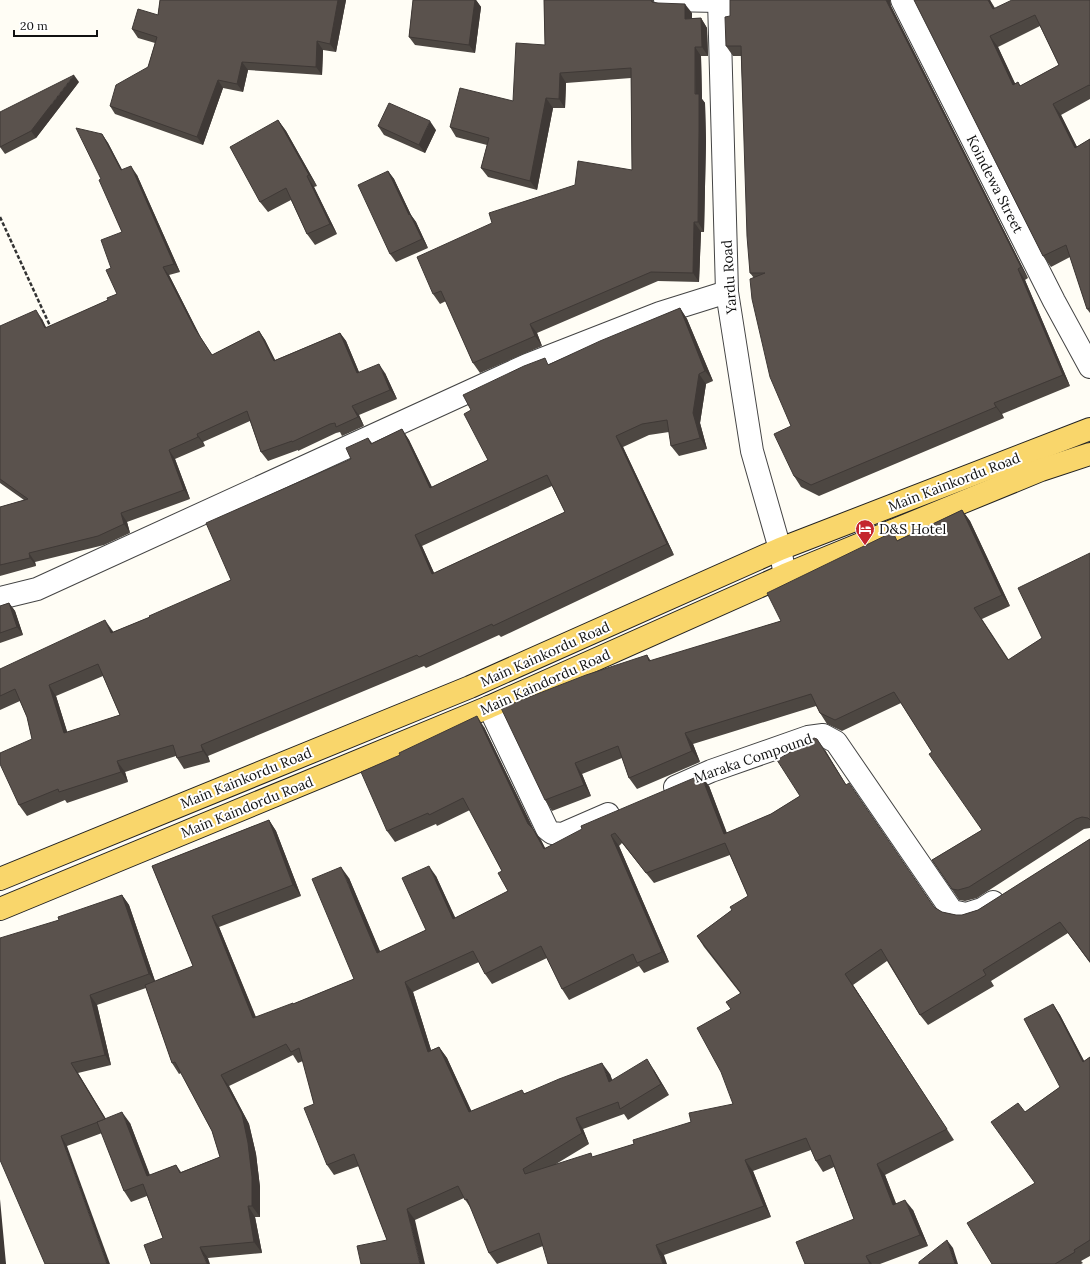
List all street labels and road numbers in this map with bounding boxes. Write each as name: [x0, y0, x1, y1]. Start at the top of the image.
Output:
street label: Koindewa Street: [963, 132, 1028, 237]
street label: Yardu Road: [717, 239, 741, 316]
street label: Main Kainkordu Road: [885, 449, 1023, 515]
street label: Main Kainkordu Road: [477, 617, 613, 691]
street label: Main Kaindordu Road: [477, 645, 613, 719]
street label: Maraka Compound: [691, 729, 815, 787]
street label: Main Kainkordu Road: [178, 743, 314, 813]
street label: Main Kaindordu Road: [178, 772, 316, 842]

